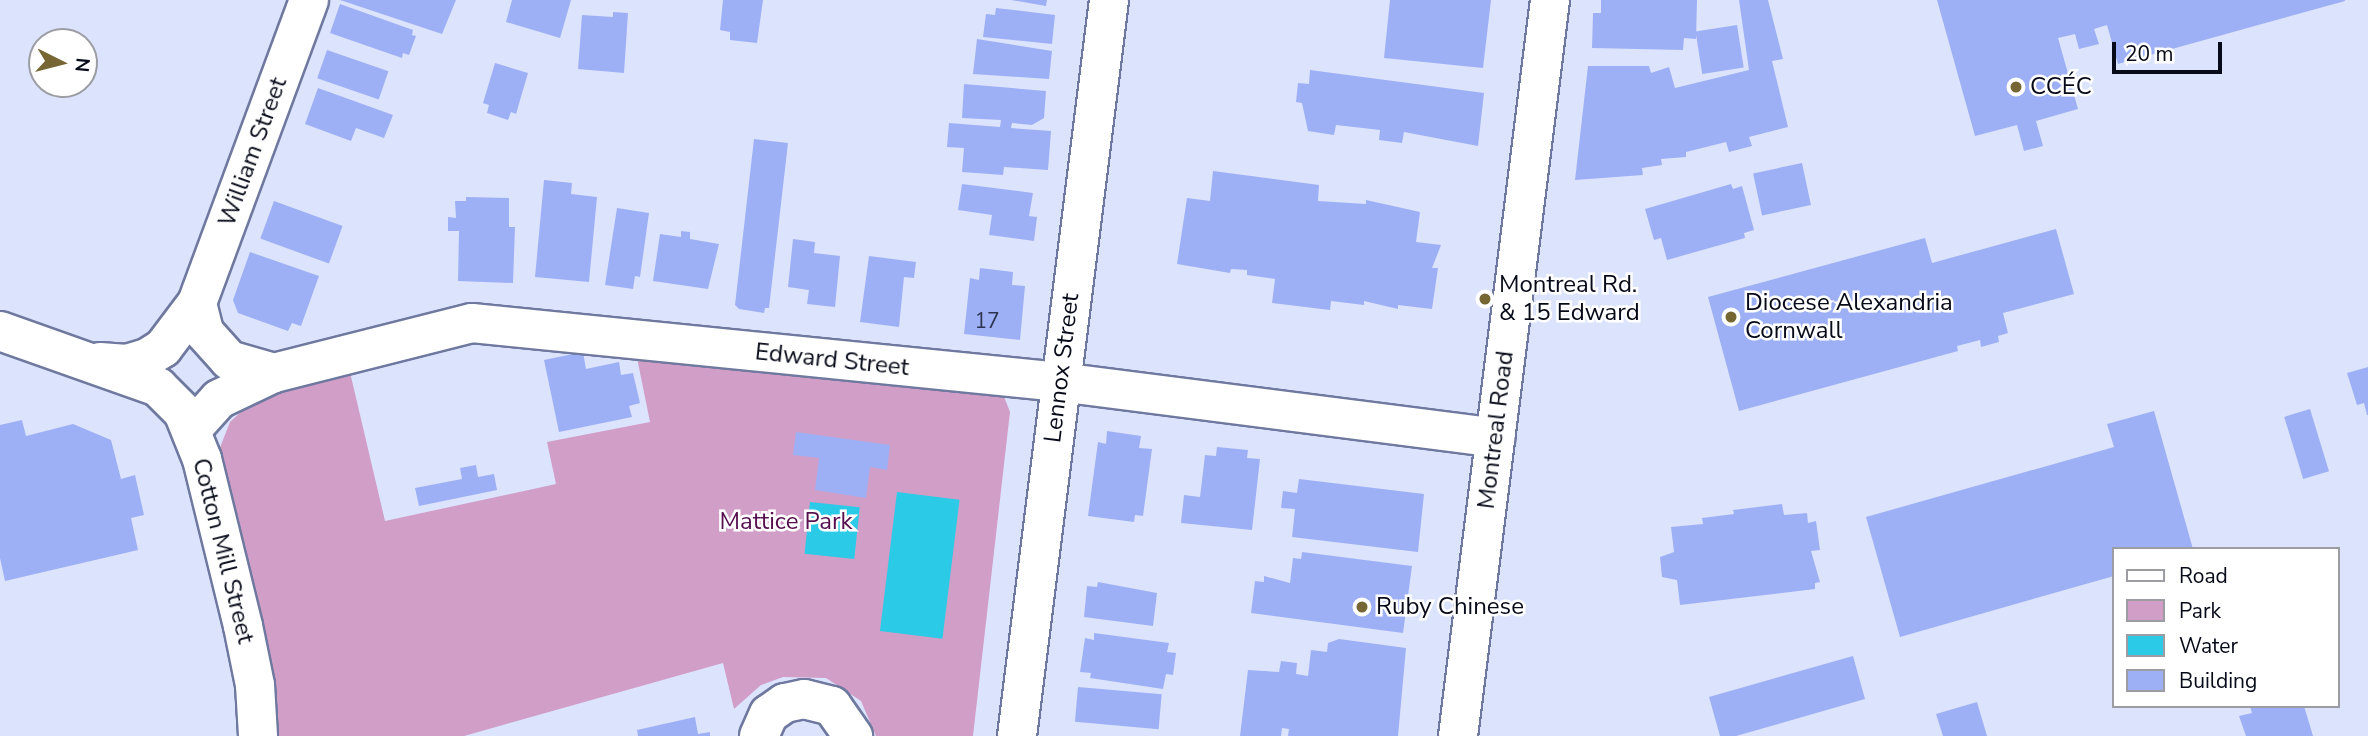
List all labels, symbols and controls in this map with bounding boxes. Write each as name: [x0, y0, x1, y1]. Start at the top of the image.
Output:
north arrow: [28, 28, 98, 98]
scale bar: [2116, 28, 2226, 72]
text: 20 m: [2125, 40, 2174, 68]
text: N: [68, 57, 96, 73]
street label: William Street: [213, 73, 293, 231]
place label: CCÉC: [2030, 73, 2092, 101]
marker: CCÉC: [2008, 79, 2024, 95]
place label: Montreal Rd. & 15 Edward: [1499, 271, 1640, 327]
place label: Diocese Alexandria Cornwall: [1745, 289, 1953, 345]
marker: Montreal Rd. & 15 Edward: [1477, 291, 1493, 307]
street label: Lennox Street: [1039, 292, 1085, 444]
house number: 17: [974, 308, 1000, 334]
marker: Diocese Alexandria Cornwall: [1723, 309, 1739, 325]
street label: Edward Street: [754, 338, 910, 382]
street label: Montreal Road: [1472, 349, 1520, 511]
street label: Cotton Mill Street: [186, 455, 260, 647]
park label: Mattice Park: [719, 508, 853, 536]
legend: [2112, 547, 2340, 708]
text: Road: [2179, 562, 2228, 590]
place label: Ruby Chinese: [1376, 593, 1524, 621]
text: Park: [2179, 597, 2221, 625]
marker: Ruby Chinese: [1354, 599, 1370, 615]
text: Water: [2179, 632, 2238, 660]
text: Building: [2179, 667, 2257, 695]

